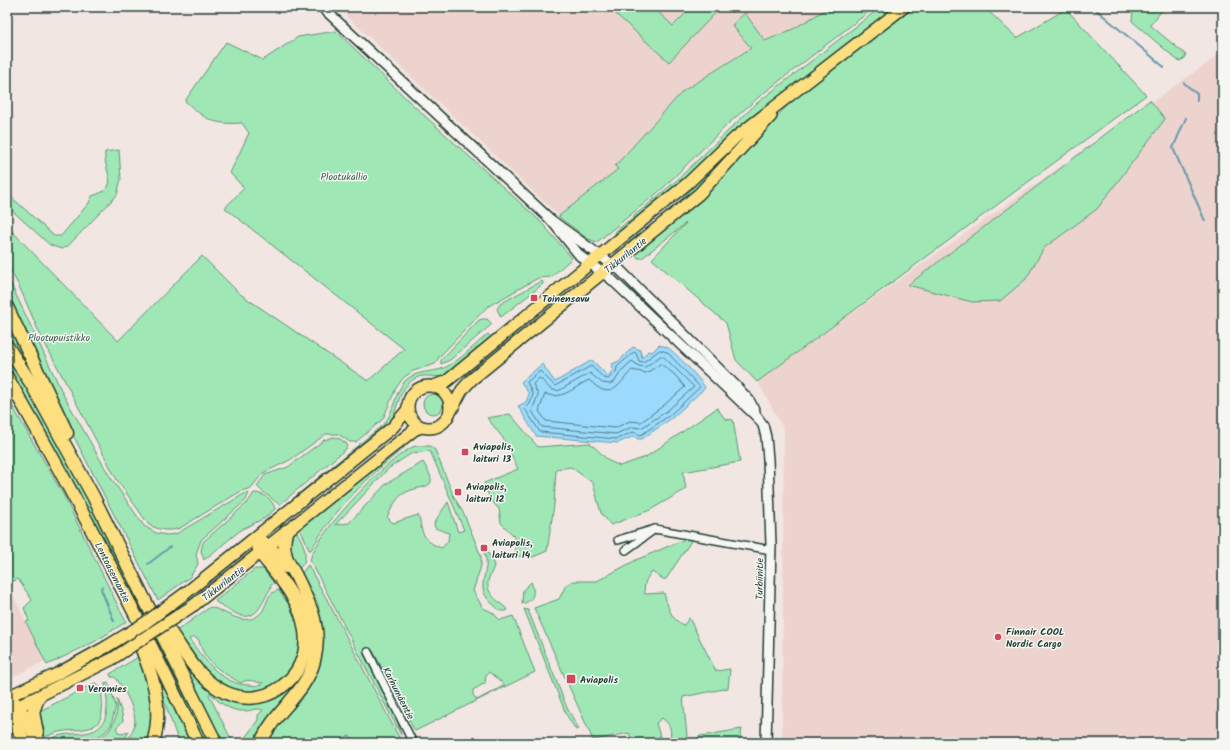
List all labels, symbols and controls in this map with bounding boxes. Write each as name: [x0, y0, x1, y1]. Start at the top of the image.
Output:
park label: Plootukallio: [321, 169, 368, 185]
street label: Tikkurilantie: [601, 233, 651, 278]
place label: Toinensavu: [542, 291, 590, 307]
marker: Toinensavu: [529, 293, 539, 303]
park label: Plootupuistikko: [28, 330, 90, 346]
place label: Aviapolis, laituri 13: [473, 439, 514, 467]
marker: Aviapolis, laituri 13: [460, 447, 470, 457]
place label: Aviapolis, laituri 12: [466, 479, 507, 507]
marker: Aviapolis, laituri 12: [453, 487, 463, 497]
place label: Aviapolis, laituri 14: [492, 535, 533, 563]
street label: Lentoasemantie: [90, 539, 134, 606]
marker: Aviapolis, laituri 14: [479, 543, 489, 553]
street label: Turbiinitie: [752, 557, 768, 600]
street label: Tikkurilantie: [199, 562, 249, 606]
place label: Finnair COOL Nordic Cargo: [1006, 624, 1064, 652]
marker: Finnair COOL Nordic Cargo: [993, 632, 1003, 642]
street label: Karhumäentie: [378, 664, 418, 723]
place label: Aviapolis: [580, 672, 618, 688]
marker: Aviapolis: [565, 673, 577, 685]
place label: Veromies: [88, 681, 127, 697]
marker: Veromies: [75, 683, 85, 693]

